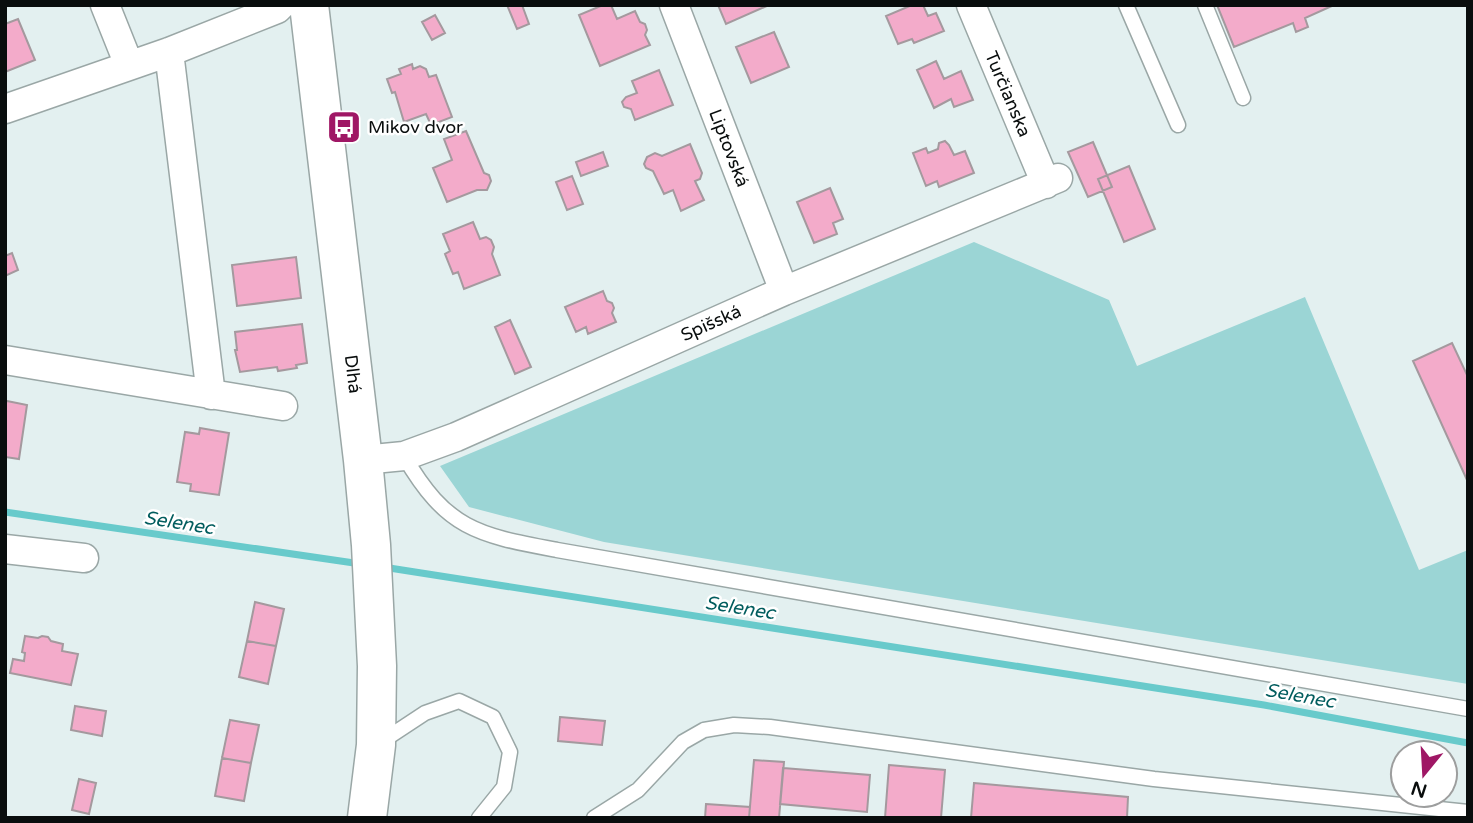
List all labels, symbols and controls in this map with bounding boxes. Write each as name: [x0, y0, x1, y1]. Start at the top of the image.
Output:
street label: Turčianska: [980, 48, 1036, 140]
street label: Liptovská: [704, 106, 754, 190]
bus stop icon: Mikov dvor: [325, 108, 363, 146]
place label: Mikov dvor: [368, 116, 463, 138]
street label: Spišská: [677, 300, 745, 346]
street label: Dlhá: [340, 353, 366, 395]
water label: Selenec: [143, 507, 217, 540]
water label: Selenec: [704, 592, 778, 625]
water label: Selenec: [1263, 679, 1338, 713]
north arrow: [1389, 739, 1459, 809]
text: N: [1408, 776, 1430, 802]

